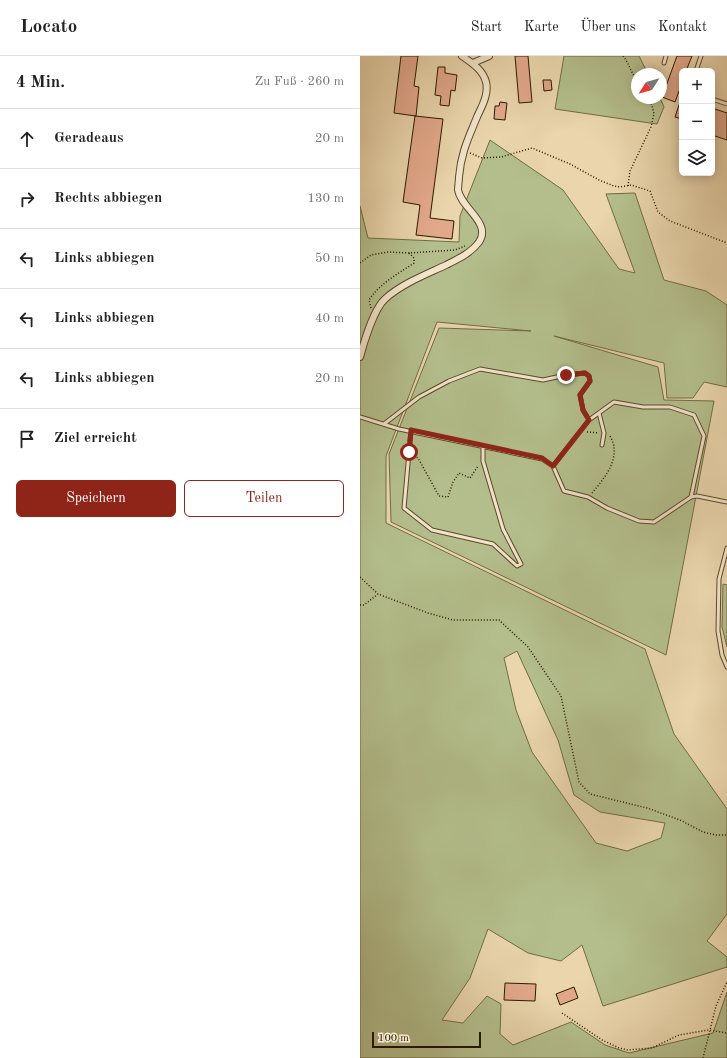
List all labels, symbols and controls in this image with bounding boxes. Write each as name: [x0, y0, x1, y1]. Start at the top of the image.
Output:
text: Locato: [20, 18, 77, 37]
text: Start: [471, 20, 502, 34]
text: Karte: [524, 20, 559, 34]
text: Über uns: [581, 20, 636, 34]
text: Kontakt: [658, 20, 707, 34]
north arrow: [631, 68, 667, 104]
map controls: [679, 68, 715, 176]
button: +: [679, 68, 715, 104]
text: 4 Min.: [16, 74, 65, 91]
text: Zu Fuß · 260 m: [255, 75, 344, 88]
button: −: [679, 104, 715, 140]
icon: ahead: [16, 128, 38, 150]
text: Geradeaus: [54, 131, 123, 146]
text: 20 m: [315, 132, 344, 145]
button: layers: [679, 140, 715, 176]
icon: right: [16, 188, 38, 210]
text: Rechts abbiegen: [54, 191, 162, 206]
text: 130 m: [307, 192, 344, 205]
icon: left: [16, 248, 38, 270]
text: Links abbiegen: [54, 251, 155, 266]
text: 50 m: [315, 252, 344, 265]
icon: left: [16, 308, 38, 330]
text: Links abbiegen: [54, 311, 155, 326]
text: 40 m: [315, 312, 344, 325]
route end: [557, 366, 575, 384]
icon: left: [16, 368, 38, 390]
text: Links abbiegen: [54, 371, 155, 386]
text: 20 m: [315, 372, 344, 385]
icon: arrive: [16, 428, 38, 450]
text: Ziel erreicht: [54, 431, 137, 446]
route start: [400, 443, 418, 461]
button: Speichern: [16, 480, 176, 517]
button: Teilen: [184, 480, 344, 517]
scale bar: [372, 1030, 481, 1049]
text: 100 m: [378, 1033, 409, 1044]

